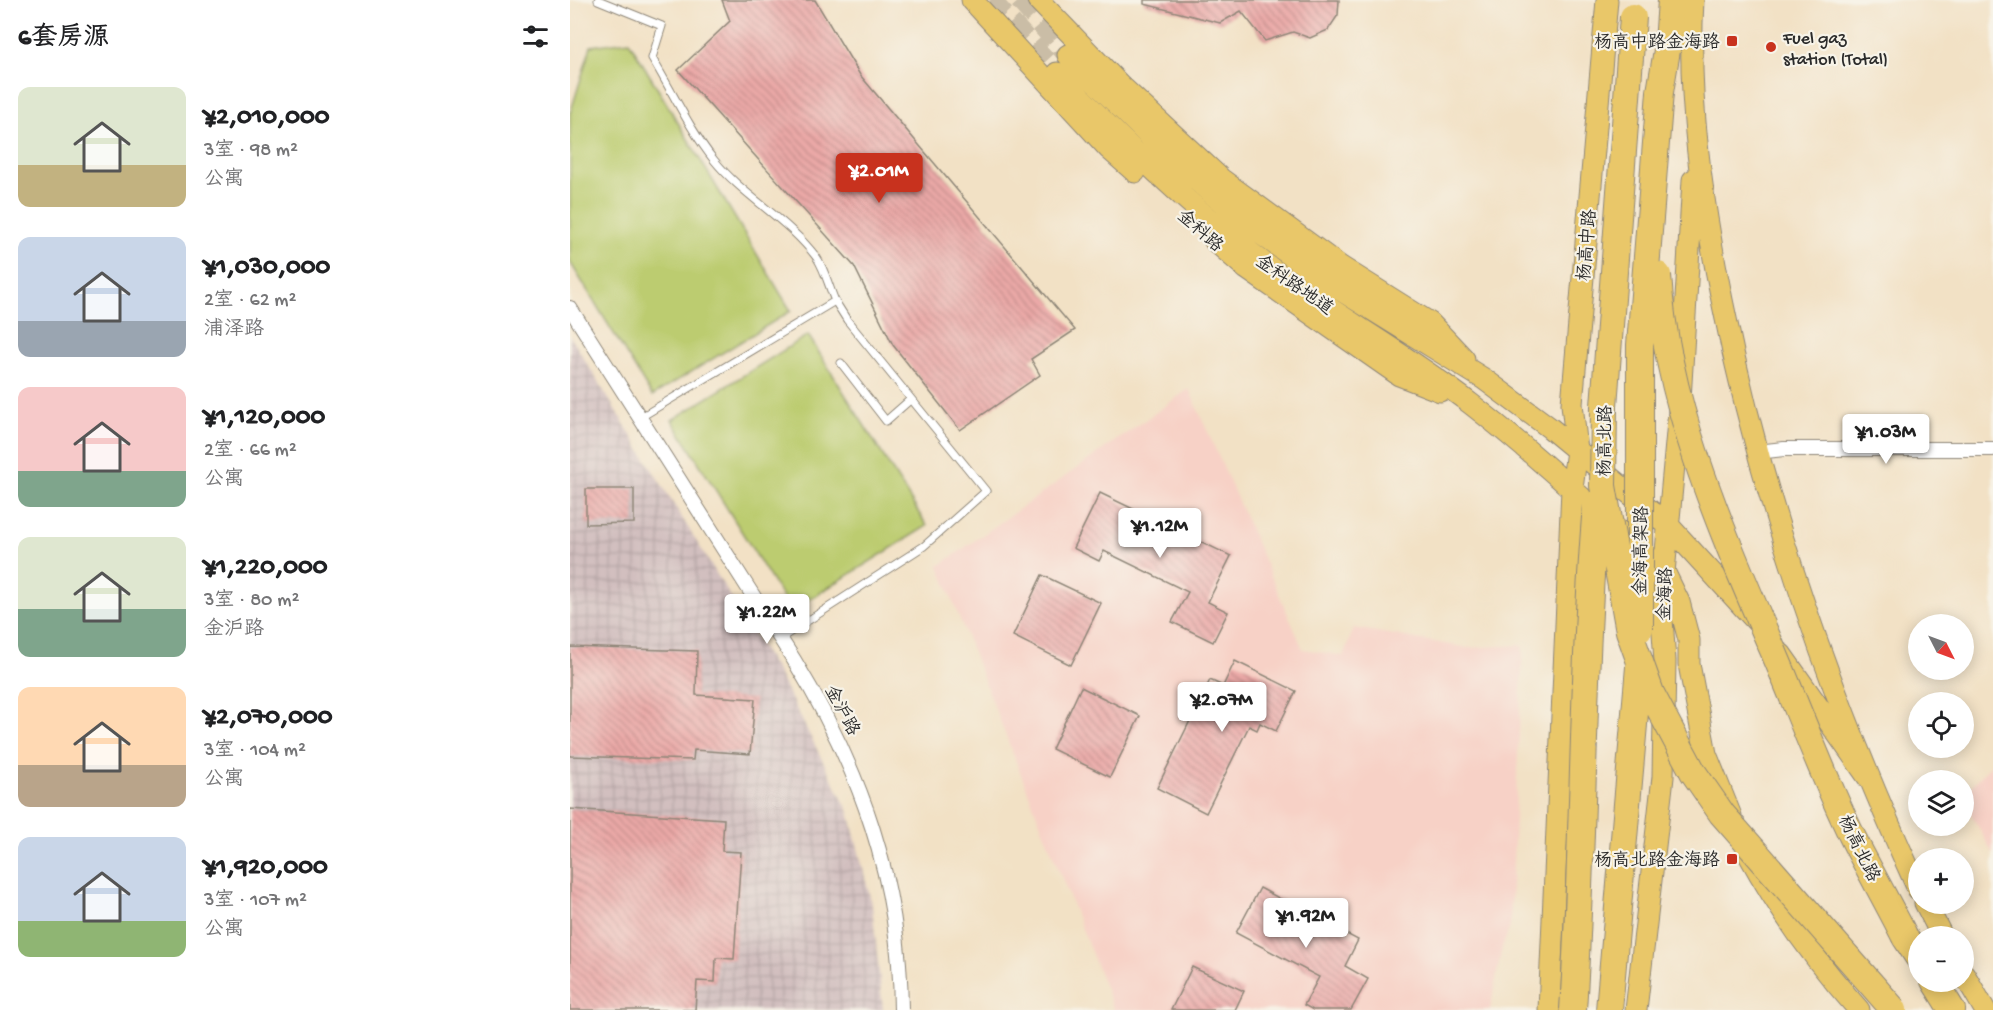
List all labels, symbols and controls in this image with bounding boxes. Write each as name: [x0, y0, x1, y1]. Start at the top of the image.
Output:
icon: filters: [519, 20, 552, 53]
text: 6套房源: [18, 24, 109, 55]
place label: Fuel gaz station (Total): [1782, 29, 1888, 71]
place label: 杨高中路金海路: [1594, 32, 1720, 54]
marker: 杨高中路金海路: [1725, 34, 1739, 48]
marker: Fuel gaz station (Total): [1764, 40, 1778, 54]
text: ¥2,010,000: [204, 103, 329, 134]
icon: home: [66, 111, 138, 183]
text: 3室 · 98 m²: [204, 140, 298, 163]
pin: ¥2.01M: [830, 153, 928, 204]
text: ¥2.01M: [850, 161, 908, 184]
text: 公寓: [204, 169, 244, 192]
street label: 金科路: [1172, 205, 1227, 258]
street label: 杨高中路: [1574, 208, 1602, 282]
street label: 金科路地道: [1251, 251, 1337, 320]
text: ¥1,030,000: [204, 253, 330, 284]
icon: home: [66, 261, 138, 333]
text: 2室 · 62 m²: [204, 290, 296, 313]
text: 浦泽路: [204, 319, 264, 342]
text: ¥1,120,000: [204, 403, 325, 434]
street label: 杨高北路: [1594, 405, 1618, 477]
icon: home: [66, 411, 138, 483]
pin: ¥1.03M: [1837, 414, 1935, 465]
text: ¥1.03M: [1856, 422, 1916, 445]
text: 2室 · 66 m²: [204, 440, 297, 463]
text: 公寓: [204, 469, 244, 492]
street label: 金海高架路: [1630, 506, 1654, 596]
pin: ¥1.12M: [1111, 508, 1209, 559]
text: ¥1.12M: [1132, 516, 1188, 539]
text: ¥1,220,000: [204, 553, 327, 584]
icon: home: [66, 561, 138, 633]
street label: 金海路: [1654, 567, 1678, 621]
text: 3室 · 80 m²: [204, 590, 299, 613]
pin: ¥1.22M: [718, 594, 816, 645]
text: ¥1.22M: [738, 602, 796, 625]
north arrow: [1908, 614, 1974, 680]
map controls: [1908, 614, 1974, 992]
text: 金沪路: [204, 619, 264, 642]
street label: 金沪路: [819, 682, 864, 740]
pin: ¥2.07M: [1173, 682, 1271, 733]
text: ¥2.07M: [1192, 690, 1253, 713]
button: locate: [1908, 692, 1974, 758]
text: ¥2,070,000: [204, 703, 332, 734]
icon: home: [66, 711, 138, 783]
text: 3室 · 104 m²: [204, 740, 306, 763]
text: 公寓: [204, 769, 244, 792]
button: layers: [1908, 770, 1974, 836]
street label: 杨高北路: [1833, 812, 1884, 886]
button: +: [1908, 848, 1974, 914]
place label: 杨高北路金海路: [1594, 850, 1720, 872]
marker: 杨高北路金海路: [1725, 852, 1739, 866]
text: ¥1,920,000: [204, 853, 328, 884]
icon: home: [66, 861, 138, 933]
text: 3室 · 107 m²: [204, 890, 307, 913]
pin: ¥1.92M: [1257, 898, 1355, 949]
text: ¥1.92M: [1277, 906, 1335, 929]
text: 公寓: [204, 919, 244, 942]
button: −: [1908, 926, 1974, 992]

